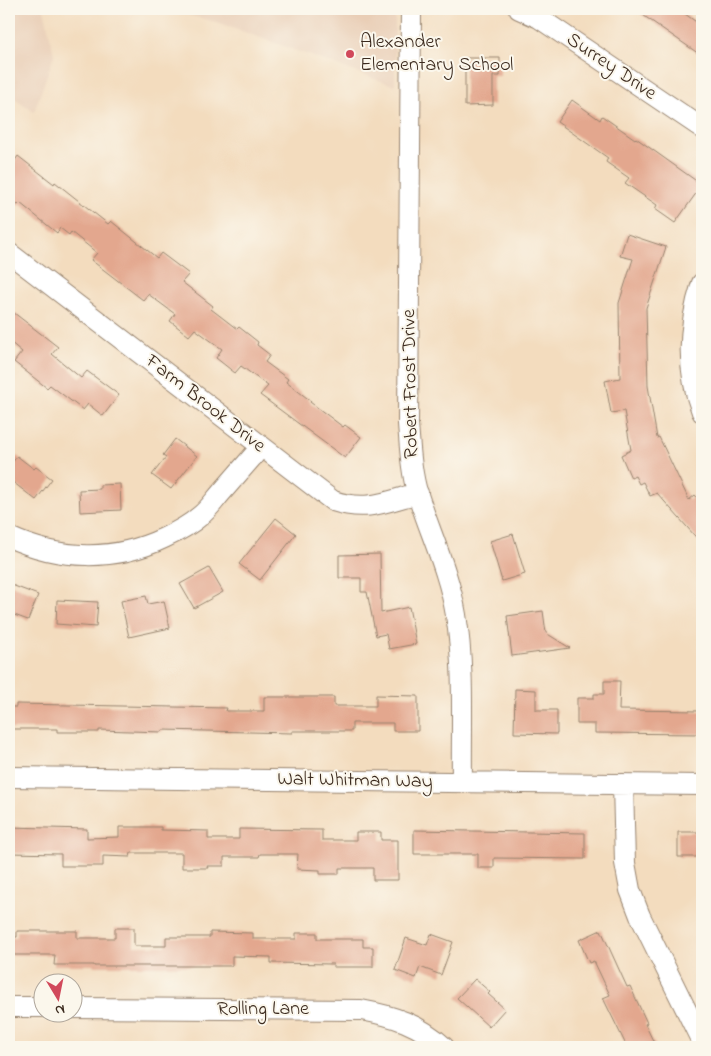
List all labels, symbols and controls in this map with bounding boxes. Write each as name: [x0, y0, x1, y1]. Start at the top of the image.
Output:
street label: Surrey Drive: [560, 26, 662, 108]
place label: Alexander Elementary School: [360, 28, 513, 80]
marker: Alexander Elementary School: [344, 48, 356, 60]
street label: Robert Frost Drive: [395, 309, 427, 459]
street label: Farm Brook Drive: [138, 347, 271, 460]
street label: Walt Whitman Way: [277, 765, 433, 797]
north arrow: [32, 974, 82, 1024]
street label: Rolling Lane: [217, 995, 309, 1025]
text: N: [54, 998, 66, 1020]

